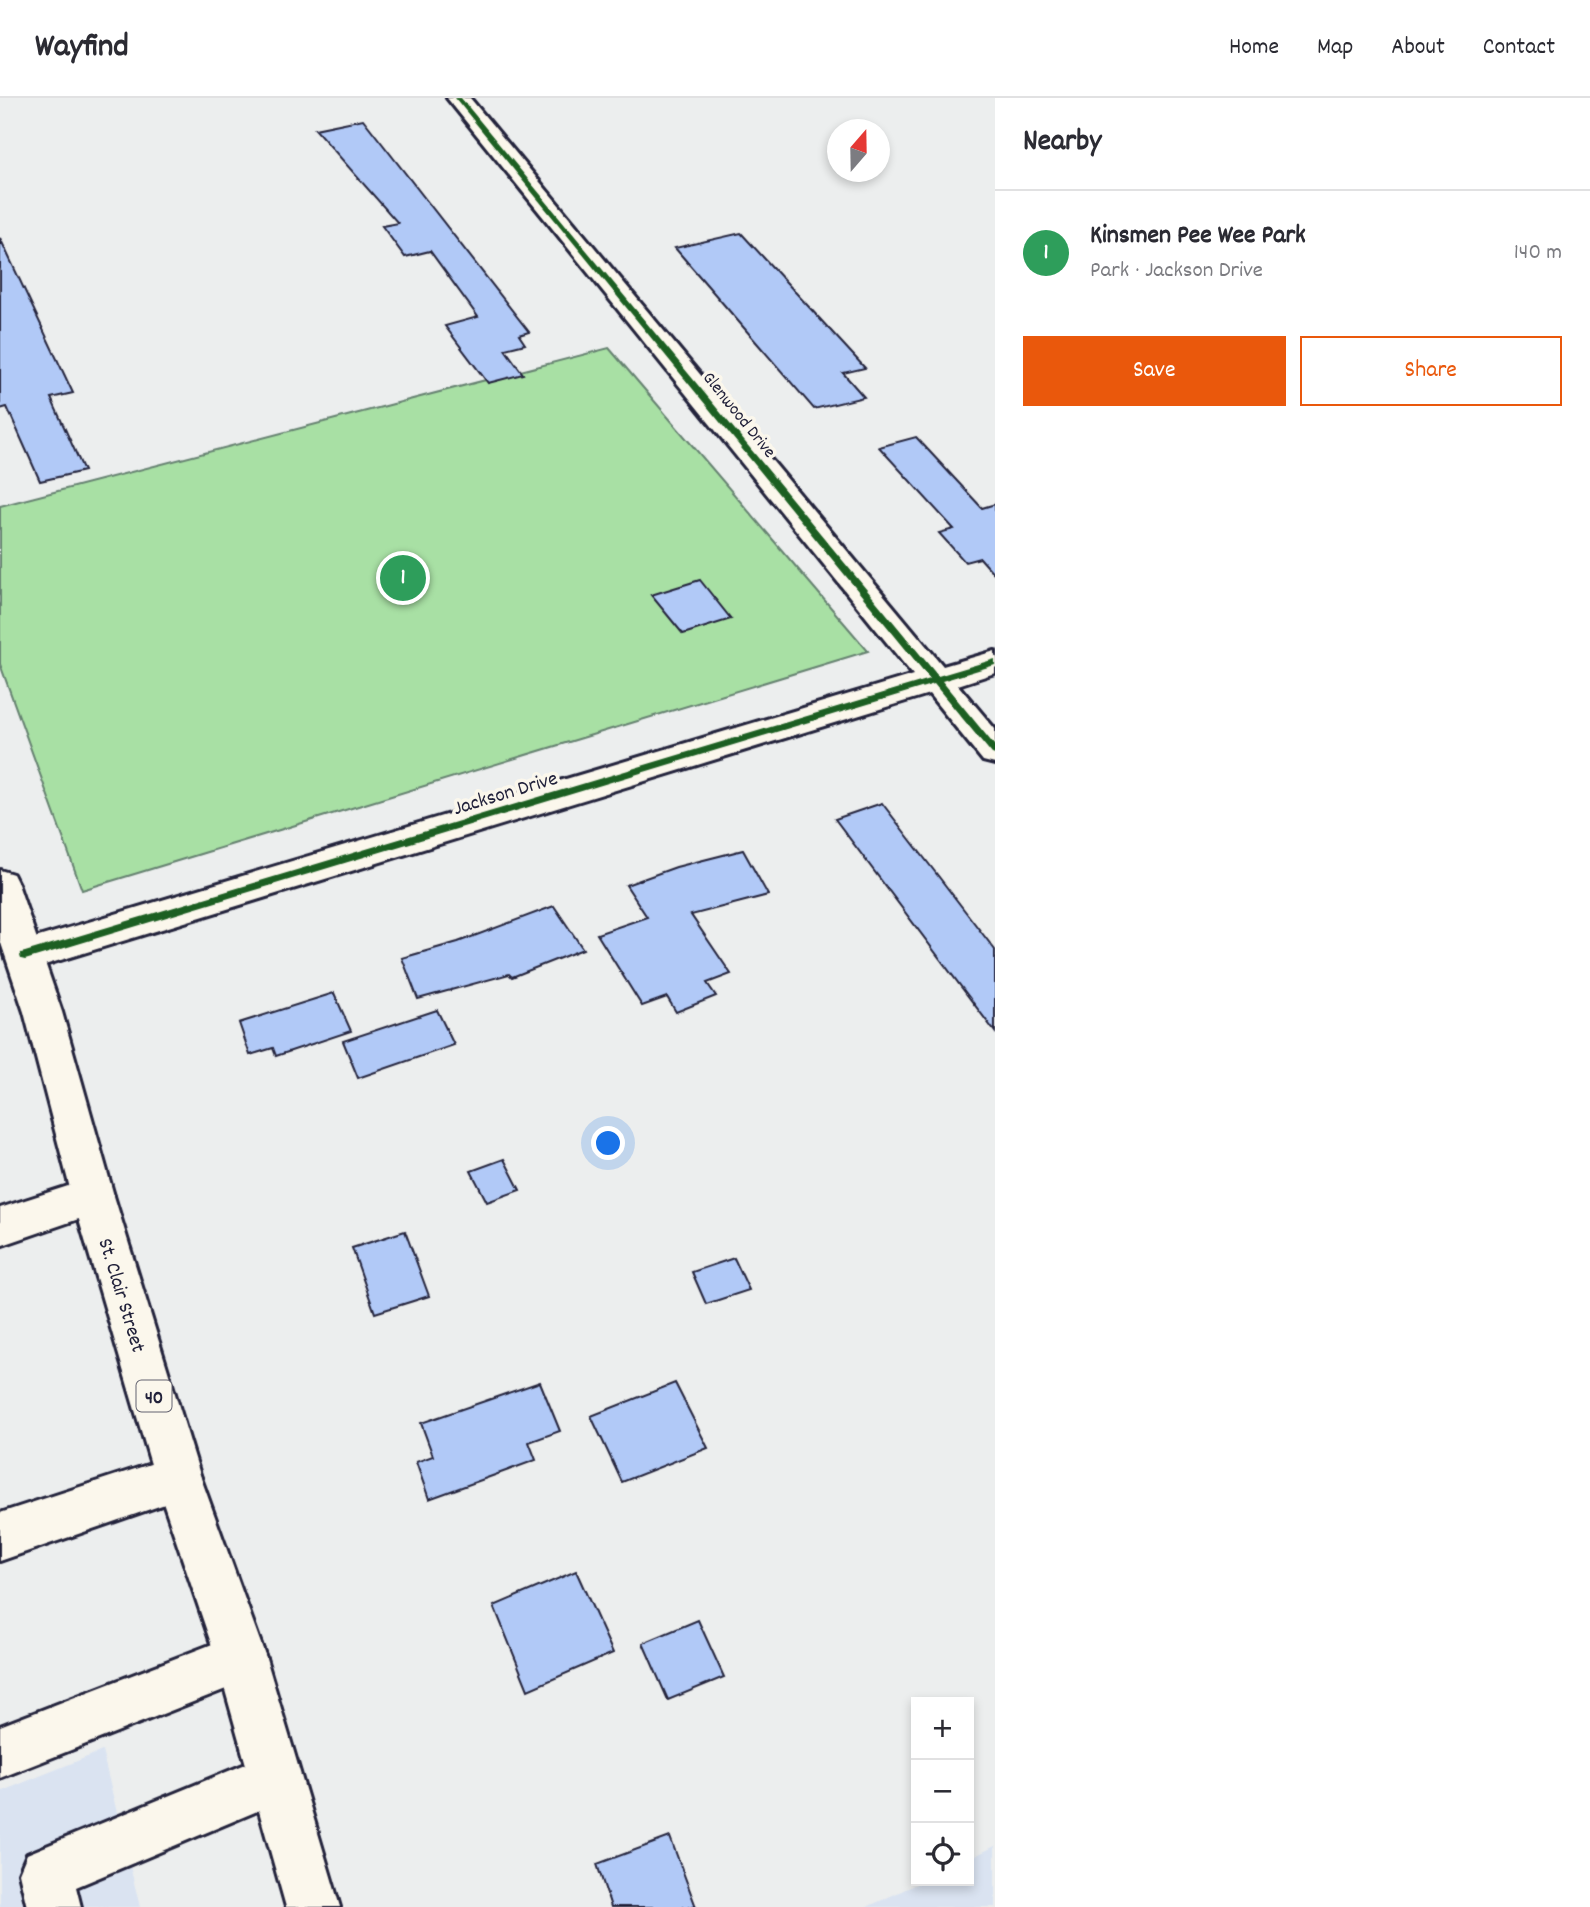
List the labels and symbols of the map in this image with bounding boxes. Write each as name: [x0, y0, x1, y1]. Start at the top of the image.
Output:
north arrow: [827, 119, 890, 182]
street label: Glenwood Drive: [695, 367, 781, 464]
pin: 1: [380, 552, 426, 604]
street label: Jackson Drive: [450, 765, 562, 825]
your location: [591, 1126, 625, 1160]
street label: St. Clair Street: [89, 1235, 152, 1357]
road number: 40: [136, 1380, 172, 1412]

